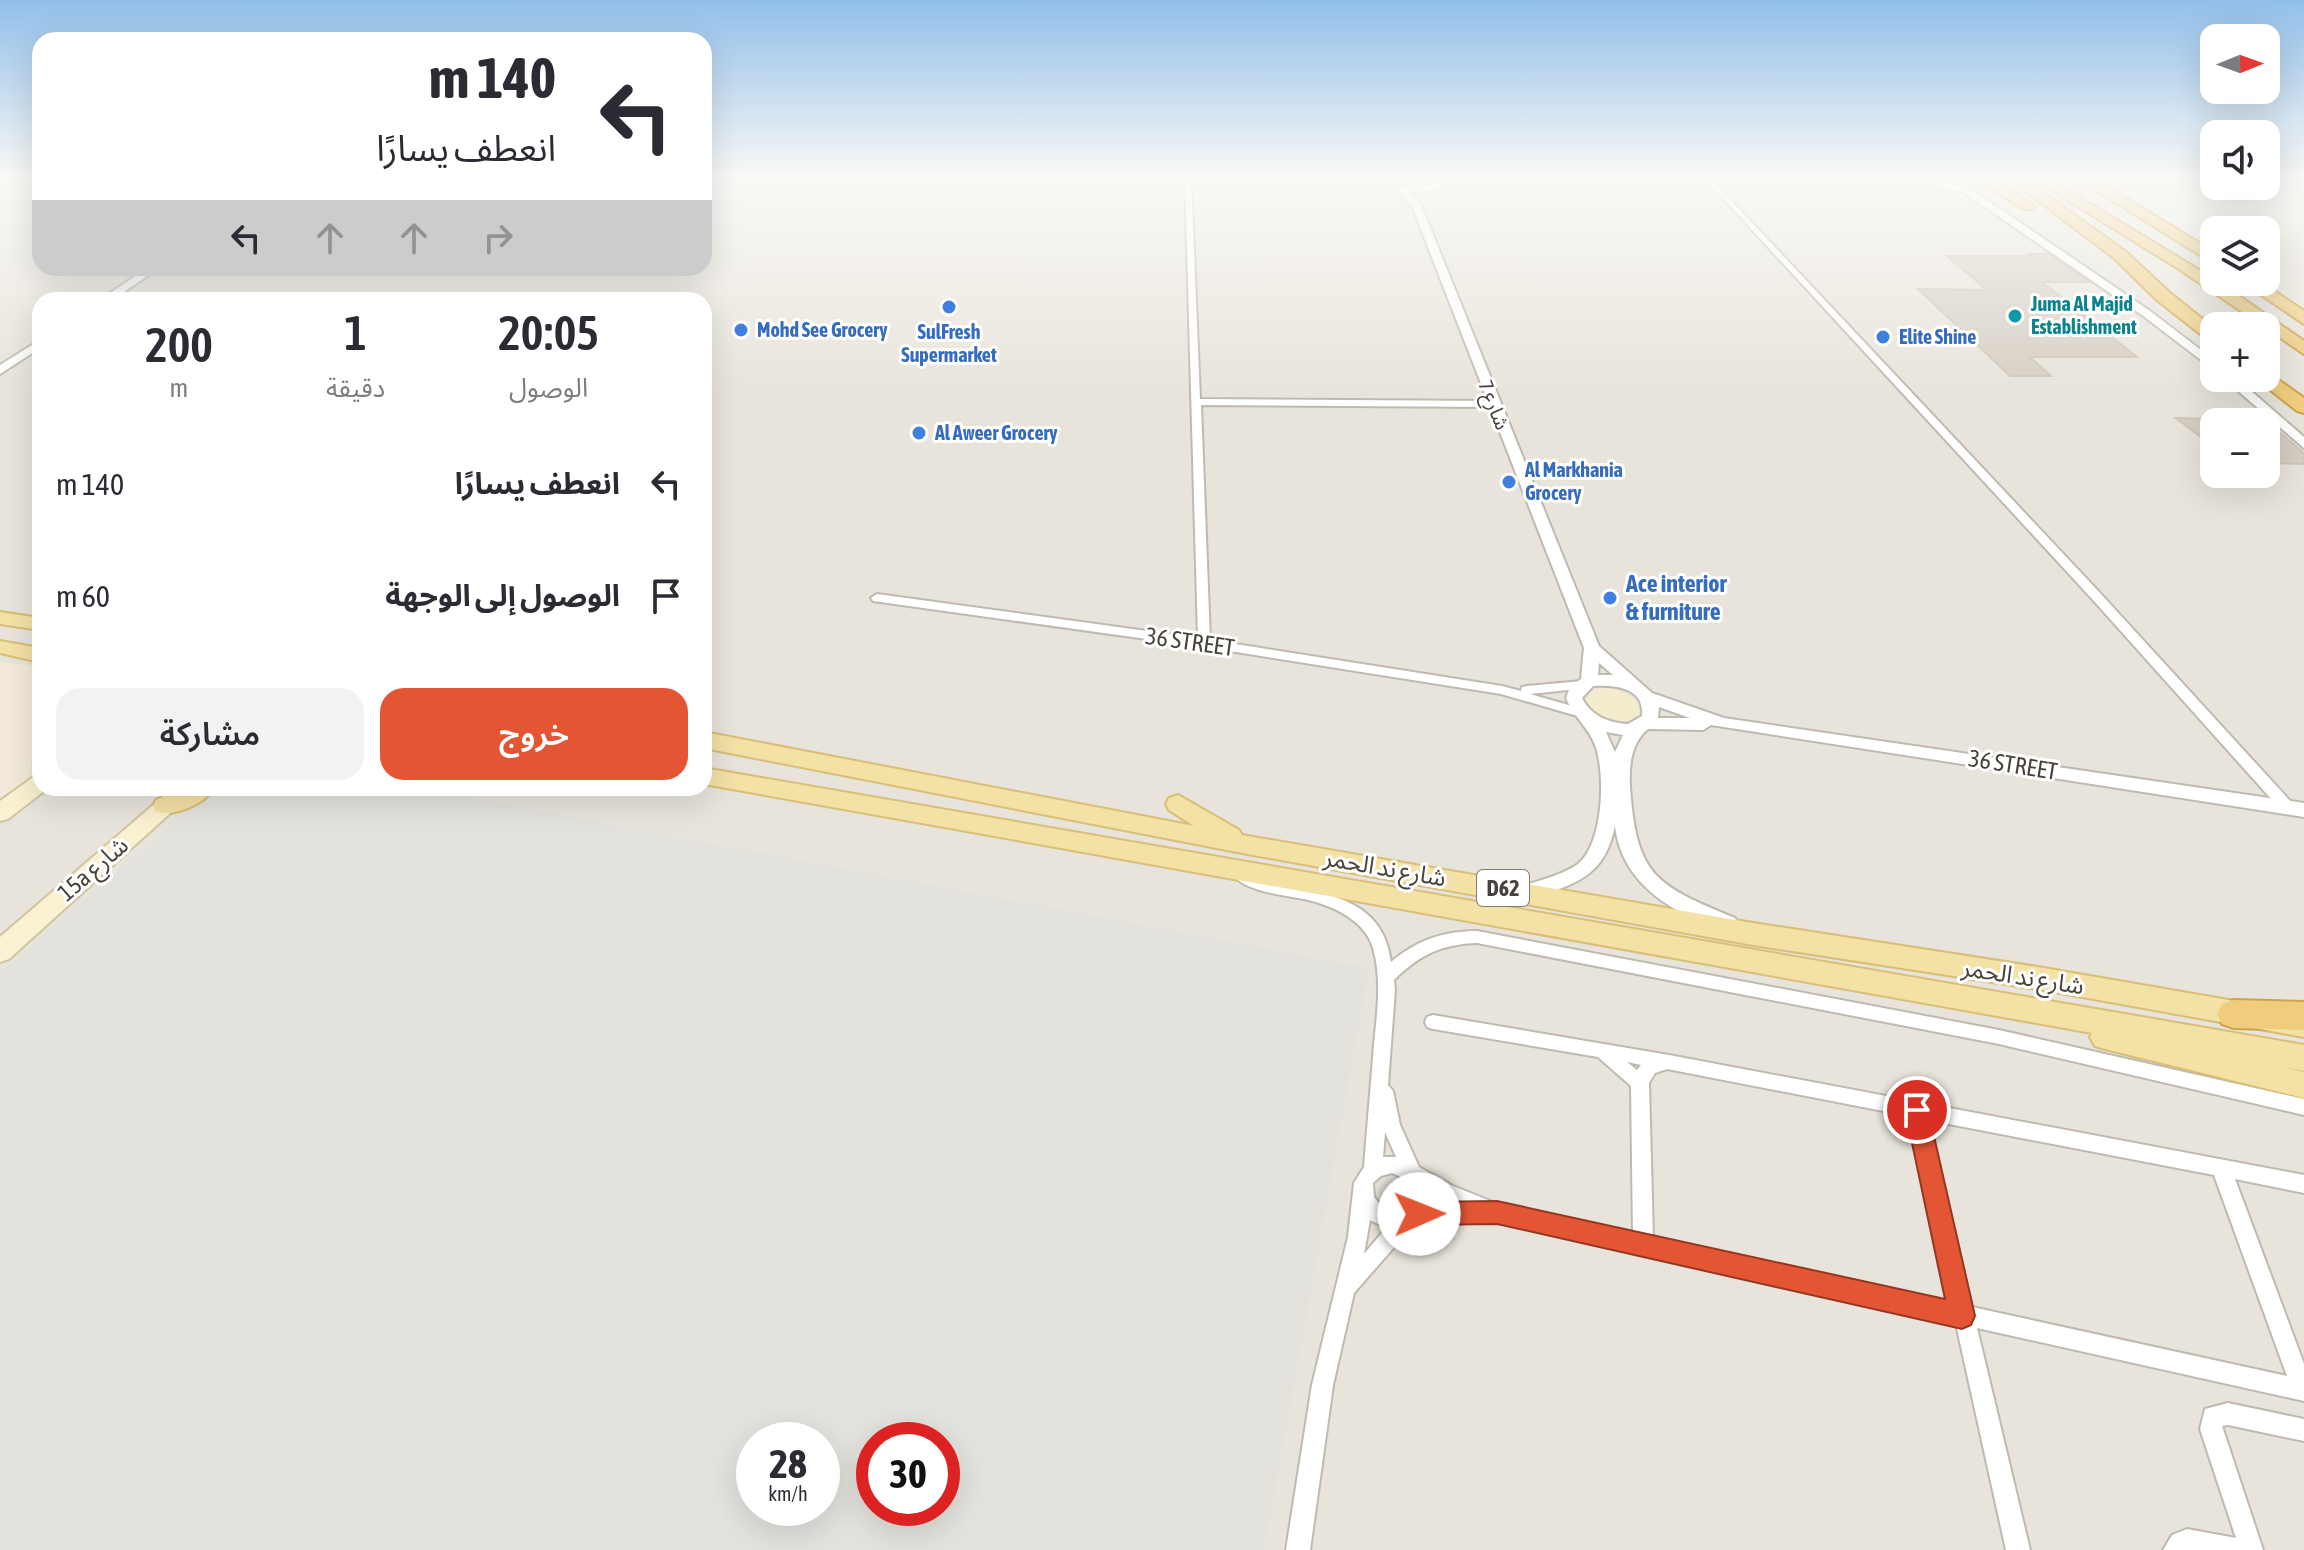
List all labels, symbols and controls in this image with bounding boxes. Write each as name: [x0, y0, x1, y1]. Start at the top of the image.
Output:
north arrow: [2200, 24, 2280, 104]
map controls: [2200, 24, 2280, 488]
text: 140 m: [429, 46, 556, 110]
icon: left: [584, 64, 688, 168]
button: sound: [2200, 120, 2280, 200]
text: انعطف يسارًا: [376, 127, 556, 169]
icon: left: [224, 216, 268, 260]
icon: ahead: [308, 216, 352, 260]
icon: ahead: [392, 216, 436, 260]
icon: right: [476, 216, 520, 260]
button: layers: [2200, 216, 2280, 296]
place label: Juma Al Majid Establishment: [2030, 292, 2137, 338]
marker: SulFresh Supermarket: [940, 298, 958, 316]
text: 1: [344, 305, 367, 360]
text: 20:05: [498, 305, 599, 360]
marker: Juma Al Majid Establishment: [2006, 307, 2024, 325]
button: +: [2200, 312, 2280, 392]
text: 200: [145, 317, 213, 372]
place label: Mohd See Grocery: [757, 318, 888, 341]
place label: SulFresh Supermarket: [901, 320, 997, 366]
marker: Mohd See Grocery: [732, 321, 750, 339]
place label: Elite Shine: [1899, 325, 1976, 348]
marker: Elite Shine: [1874, 328, 1892, 346]
text: m: [170, 373, 188, 403]
text: دقيقة: [326, 373, 385, 403]
text: الوصول: [509, 373, 588, 403]
street label: شارع 7: [1471, 377, 1515, 434]
button: −: [2200, 408, 2280, 488]
place label: Al Aweer Grocery: [934, 421, 1058, 444]
marker: Al Aweer Grocery: [910, 424, 928, 442]
place label: Al Markhania Grocery: [1524, 458, 1623, 504]
icon: left: [644, 462, 688, 506]
text: انعطف يسارًا: [455, 466, 620, 500]
text: 140 m: [56, 467, 124, 501]
marker: Al Markhania Grocery: [1500, 473, 1518, 491]
place label: Ace interior & furniture: [1625, 570, 1727, 625]
icon: arrive: [644, 574, 688, 618]
text: الوصول إلى الوجهة: [385, 578, 620, 612]
text: 60 m: [56, 579, 110, 613]
marker: Ace interior & furniture: [1601, 589, 1619, 607]
street label: 36 STREET: [1144, 622, 1237, 661]
button: مشاركة: [56, 688, 364, 780]
button: خروج: [380, 688, 688, 780]
street label: 36 STREET: [1967, 744, 2060, 785]
street label: 15a شارع: [52, 831, 136, 909]
street label: شارع ند الحمر: [1320, 843, 1448, 895]
road number: D62: [1477, 870, 1529, 906]
street label: شارع ند الحمر: [1959, 953, 2086, 1003]
pin: [1883, 1076, 1951, 1144]
icon: arrive: [1895, 1088, 1939, 1132]
position arrow: [1377, 1172, 1461, 1256]
speed limit sign: 30: [856, 1422, 960, 1526]
text: 28: [769, 1441, 807, 1486]
text: km/h: [768, 1482, 808, 1505]

